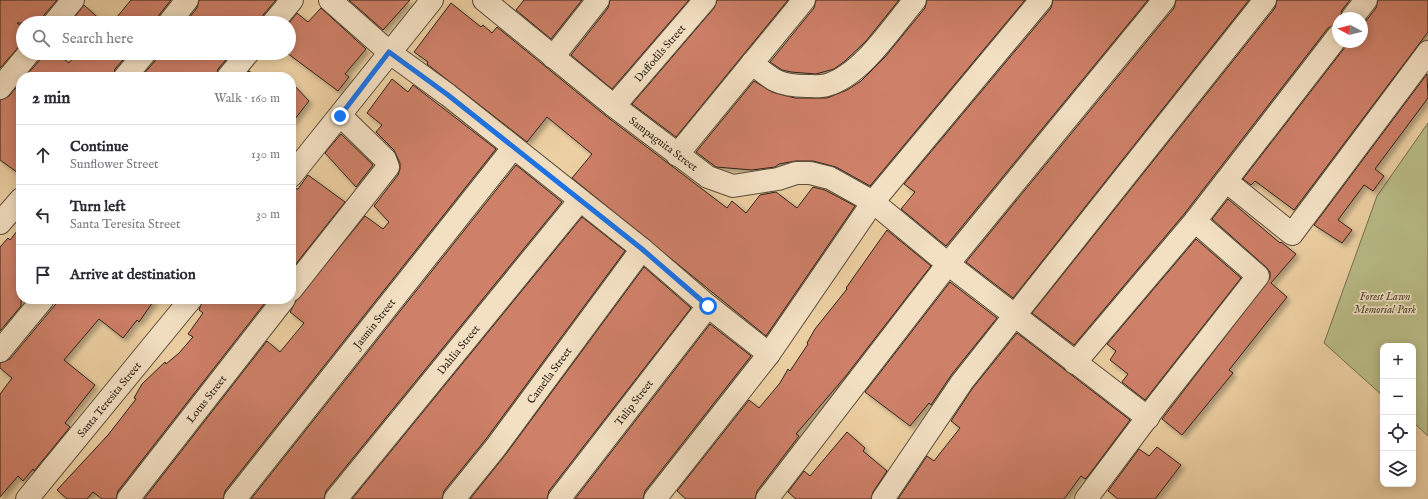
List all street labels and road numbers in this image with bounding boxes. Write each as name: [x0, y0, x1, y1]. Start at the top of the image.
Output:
street label: Daffodils Street: [632, 22, 689, 85]
street label: Sampaguita Street: [626, 114, 700, 175]
street label: Jasmin Street: [350, 296, 399, 353]
street label: Dahlia Street: [434, 322, 483, 378]
street label: Camella Street: [524, 345, 575, 407]
street label: Santa Teresita Street: [74, 359, 145, 440]
street label: Lotus Street: [184, 373, 230, 426]
street label: Tulip Street: [612, 377, 657, 429]

